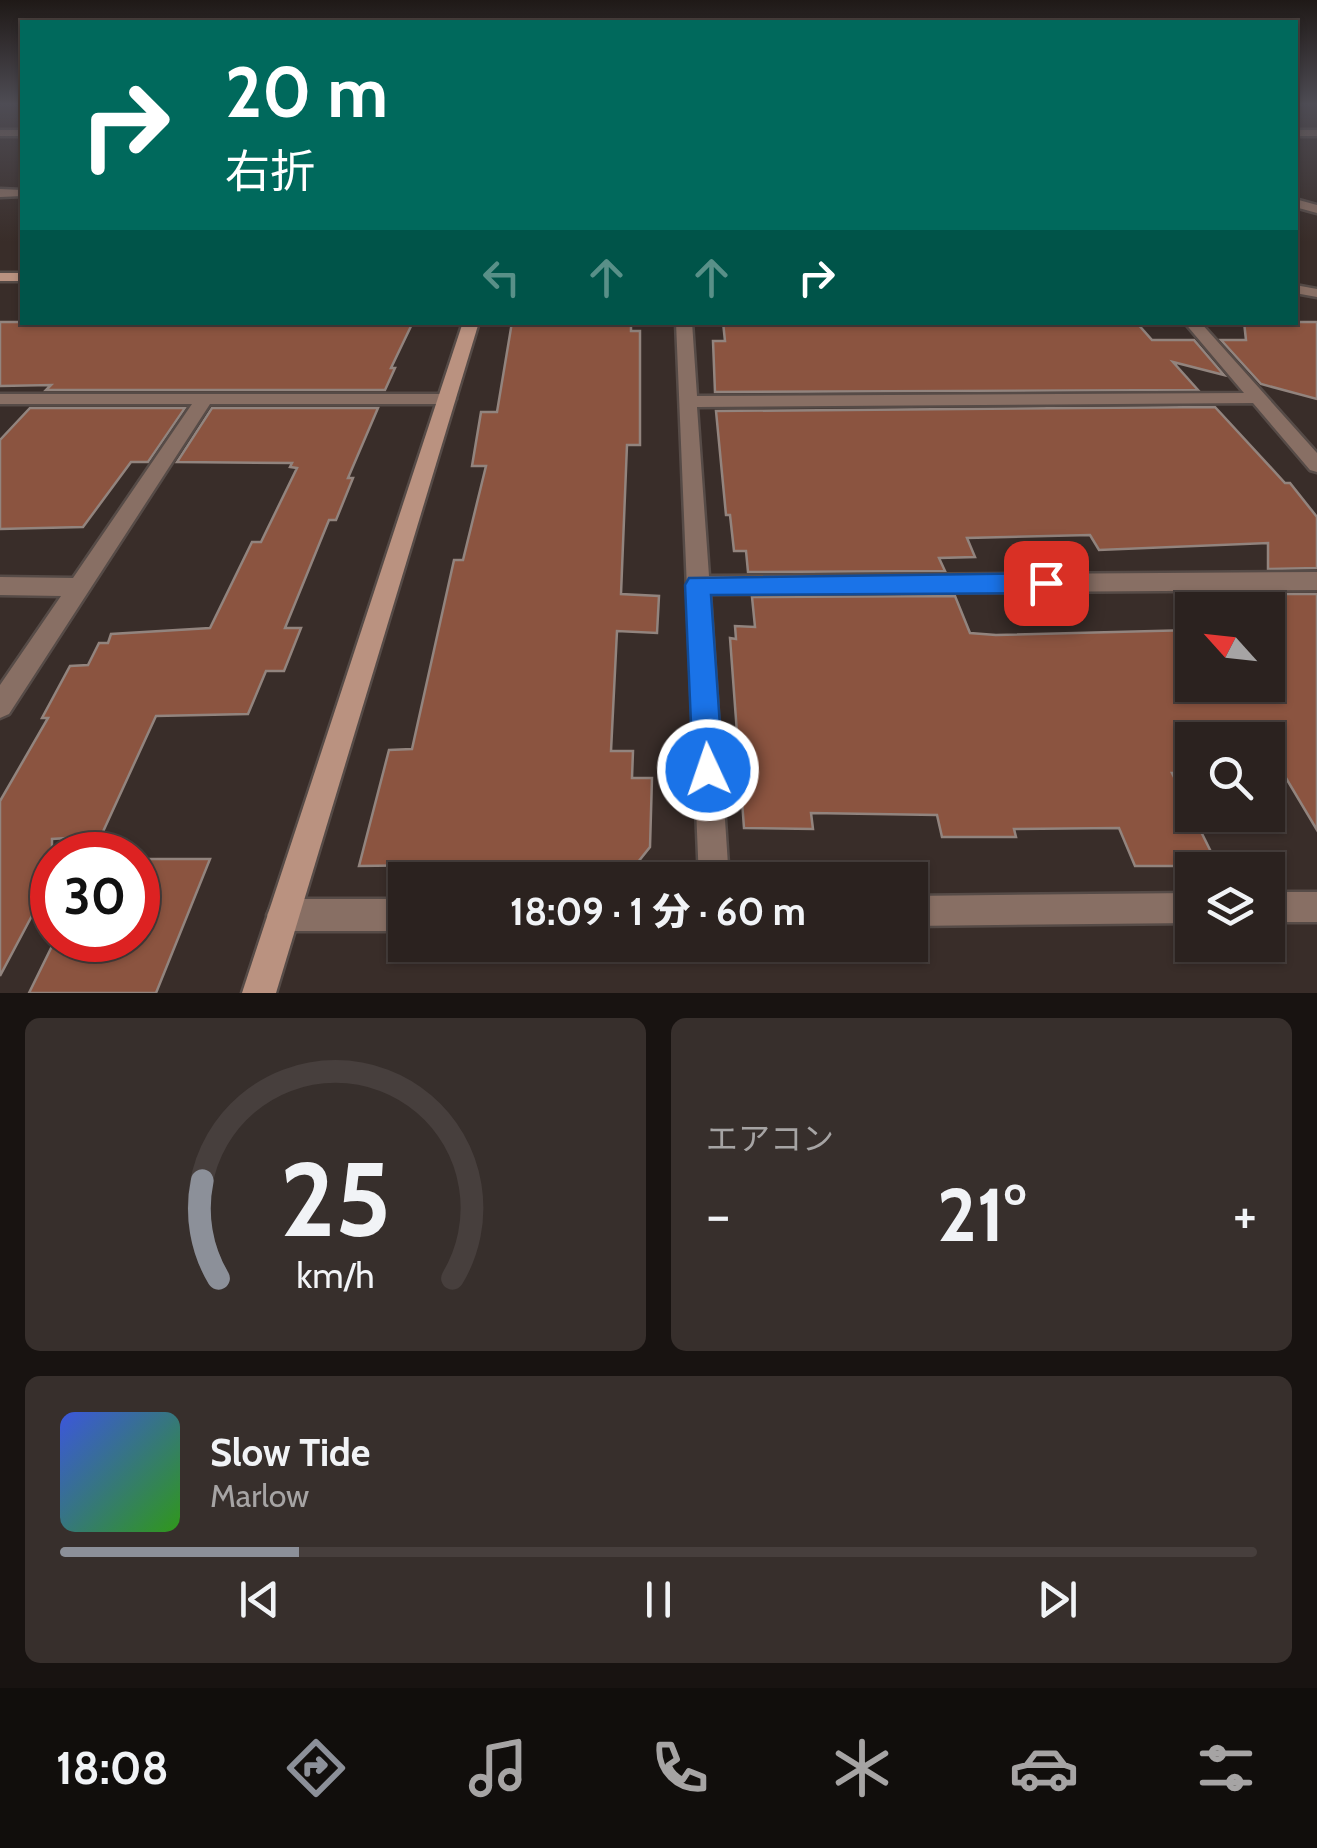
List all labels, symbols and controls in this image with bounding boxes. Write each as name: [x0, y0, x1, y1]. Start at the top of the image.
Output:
text: 20 m: [225, 49, 388, 135]
icon: right: [60, 60, 190, 190]
text: 右折: [225, 144, 315, 198]
icon: left: [474, 250, 529, 305]
icon: ahead: [579, 250, 634, 305]
icon: ahead: [684, 250, 739, 305]
icon: right: [789, 250, 844, 305]
pin: [1004, 541, 1089, 626]
icon: arrive: [1019, 556, 1074, 611]
north arrow: [1175, 592, 1285, 702]
map controls: [1175, 592, 1285, 962]
position arrow: [656, 718, 760, 822]
button: search: [1175, 722, 1285, 832]
speed limit sign: 30: [30, 832, 160, 962]
button: layers: [1175, 852, 1285, 962]
text: 18:09 · 1 分 · 60 m: [510, 888, 806, 935]
text: エアコン: [706, 1119, 834, 1158]
text: 25: [280, 1136, 391, 1262]
text: 21°: [937, 1169, 1026, 1260]
text: −: [706, 1181, 730, 1248]
text: +: [1233, 1181, 1257, 1248]
text: km/h: [296, 1254, 375, 1297]
text: Slow Tide: [210, 1429, 370, 1476]
text: Marlow: [210, 1476, 309, 1515]
icon: previous: [232, 1572, 287, 1627]
icon: pause: [631, 1572, 686, 1627]
icon: next: [1030, 1572, 1085, 1627]
icon: directions: [281, 1733, 351, 1803]
icon: music: [463, 1733, 533, 1803]
icon: phone: [645, 1733, 715, 1803]
icon: climate: [827, 1733, 897, 1803]
icon: car: [1009, 1733, 1079, 1803]
icon: filters: [1191, 1733, 1261, 1803]
text: 18:08: [56, 1741, 169, 1795]

